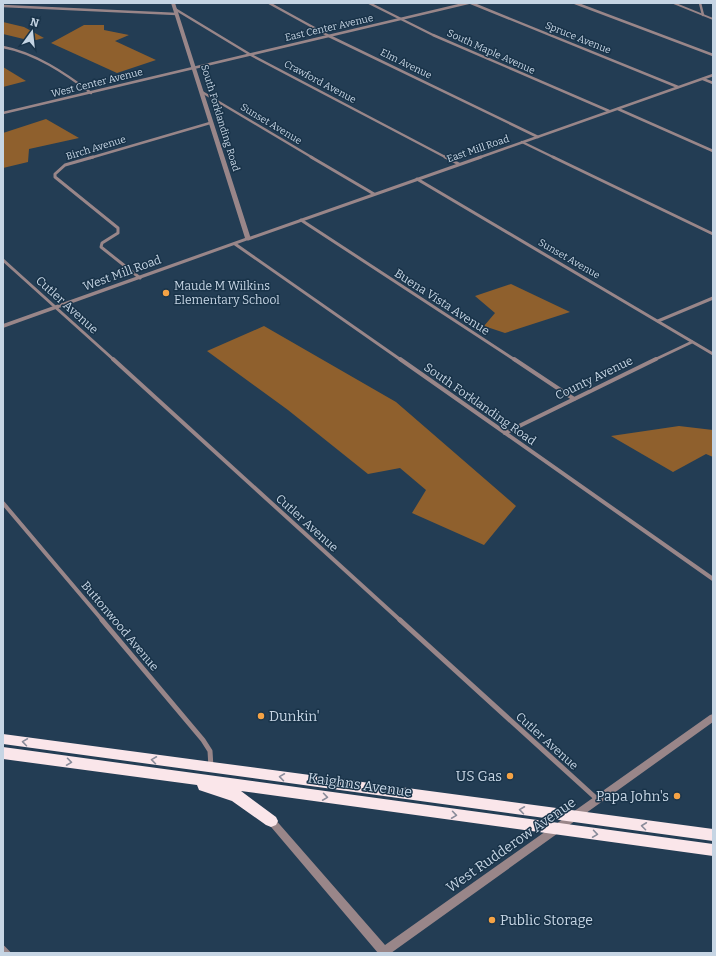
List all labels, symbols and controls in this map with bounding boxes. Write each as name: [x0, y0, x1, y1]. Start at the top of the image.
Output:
north arrow: [12, 12, 52, 52]
street label: East Center Avenue: [284, 12, 374, 44]
text: N: [29, 15, 41, 30]
street label: Spruce Avenue: [543, 19, 613, 57]
street label: South Maple Avenue: [445, 27, 537, 77]
street label: Elm Avenue: [378, 46, 434, 82]
street label: Crawford Avenue: [282, 58, 358, 106]
street label: South Forklanding Road: [198, 63, 242, 173]
street label: West Center Avenue: [50, 66, 144, 100]
street label: Sunset Avenue: [238, 101, 304, 147]
street label: Birch Avenue: [65, 133, 127, 163]
street label: East Mill Road: [445, 133, 511, 165]
street label: Sunset Avenue: [536, 236, 602, 282]
street label: West Mill Road: [81, 252, 163, 294]
street label: Buena Vista Avenue: [392, 266, 492, 338]
street label: Cutler Avenue: [33, 273, 101, 337]
place label: Maude M Wilkins Elementary School: [174, 279, 280, 307]
marker: Maude M Wilkins Elementary School: [161, 288, 171, 298]
street label: County Avenue: [553, 353, 635, 403]
street label: South Forklanding Road: [421, 360, 539, 448]
street label: Cutler Avenue: [273, 491, 341, 555]
street label: Buttonwood Avenue: [78, 578, 162, 674]
place label: Dunkin': [269, 708, 320, 725]
street label: Cutler Avenue: [513, 709, 581, 773]
marker: Dunkin': [256, 711, 266, 721]
one-way arrow: [22, 738, 28, 747]
one-way arrow: [150, 756, 157, 765]
one-way arrow: [66, 757, 72, 766]
place label: US Gas: [456, 768, 502, 785]
street label: Kaighns Avenue: [307, 769, 413, 801]
marker: US Gas: [505, 771, 515, 781]
one-way arrow: [279, 773, 285, 782]
place label: Papa John's: [596, 788, 669, 805]
marker: Papa John's: [672, 791, 682, 801]
one-way arrow: [322, 792, 328, 801]
street label: West Rudderow Avenue: [443, 794, 579, 896]
one-way arrow: [519, 806, 525, 815]
one-way arrow: [451, 810, 457, 819]
one-way arrow: [641, 822, 647, 831]
one-way arrow: [592, 829, 599, 838]
place label: Public Storage: [500, 912, 593, 929]
marker: Public Storage: [487, 915, 497, 925]

